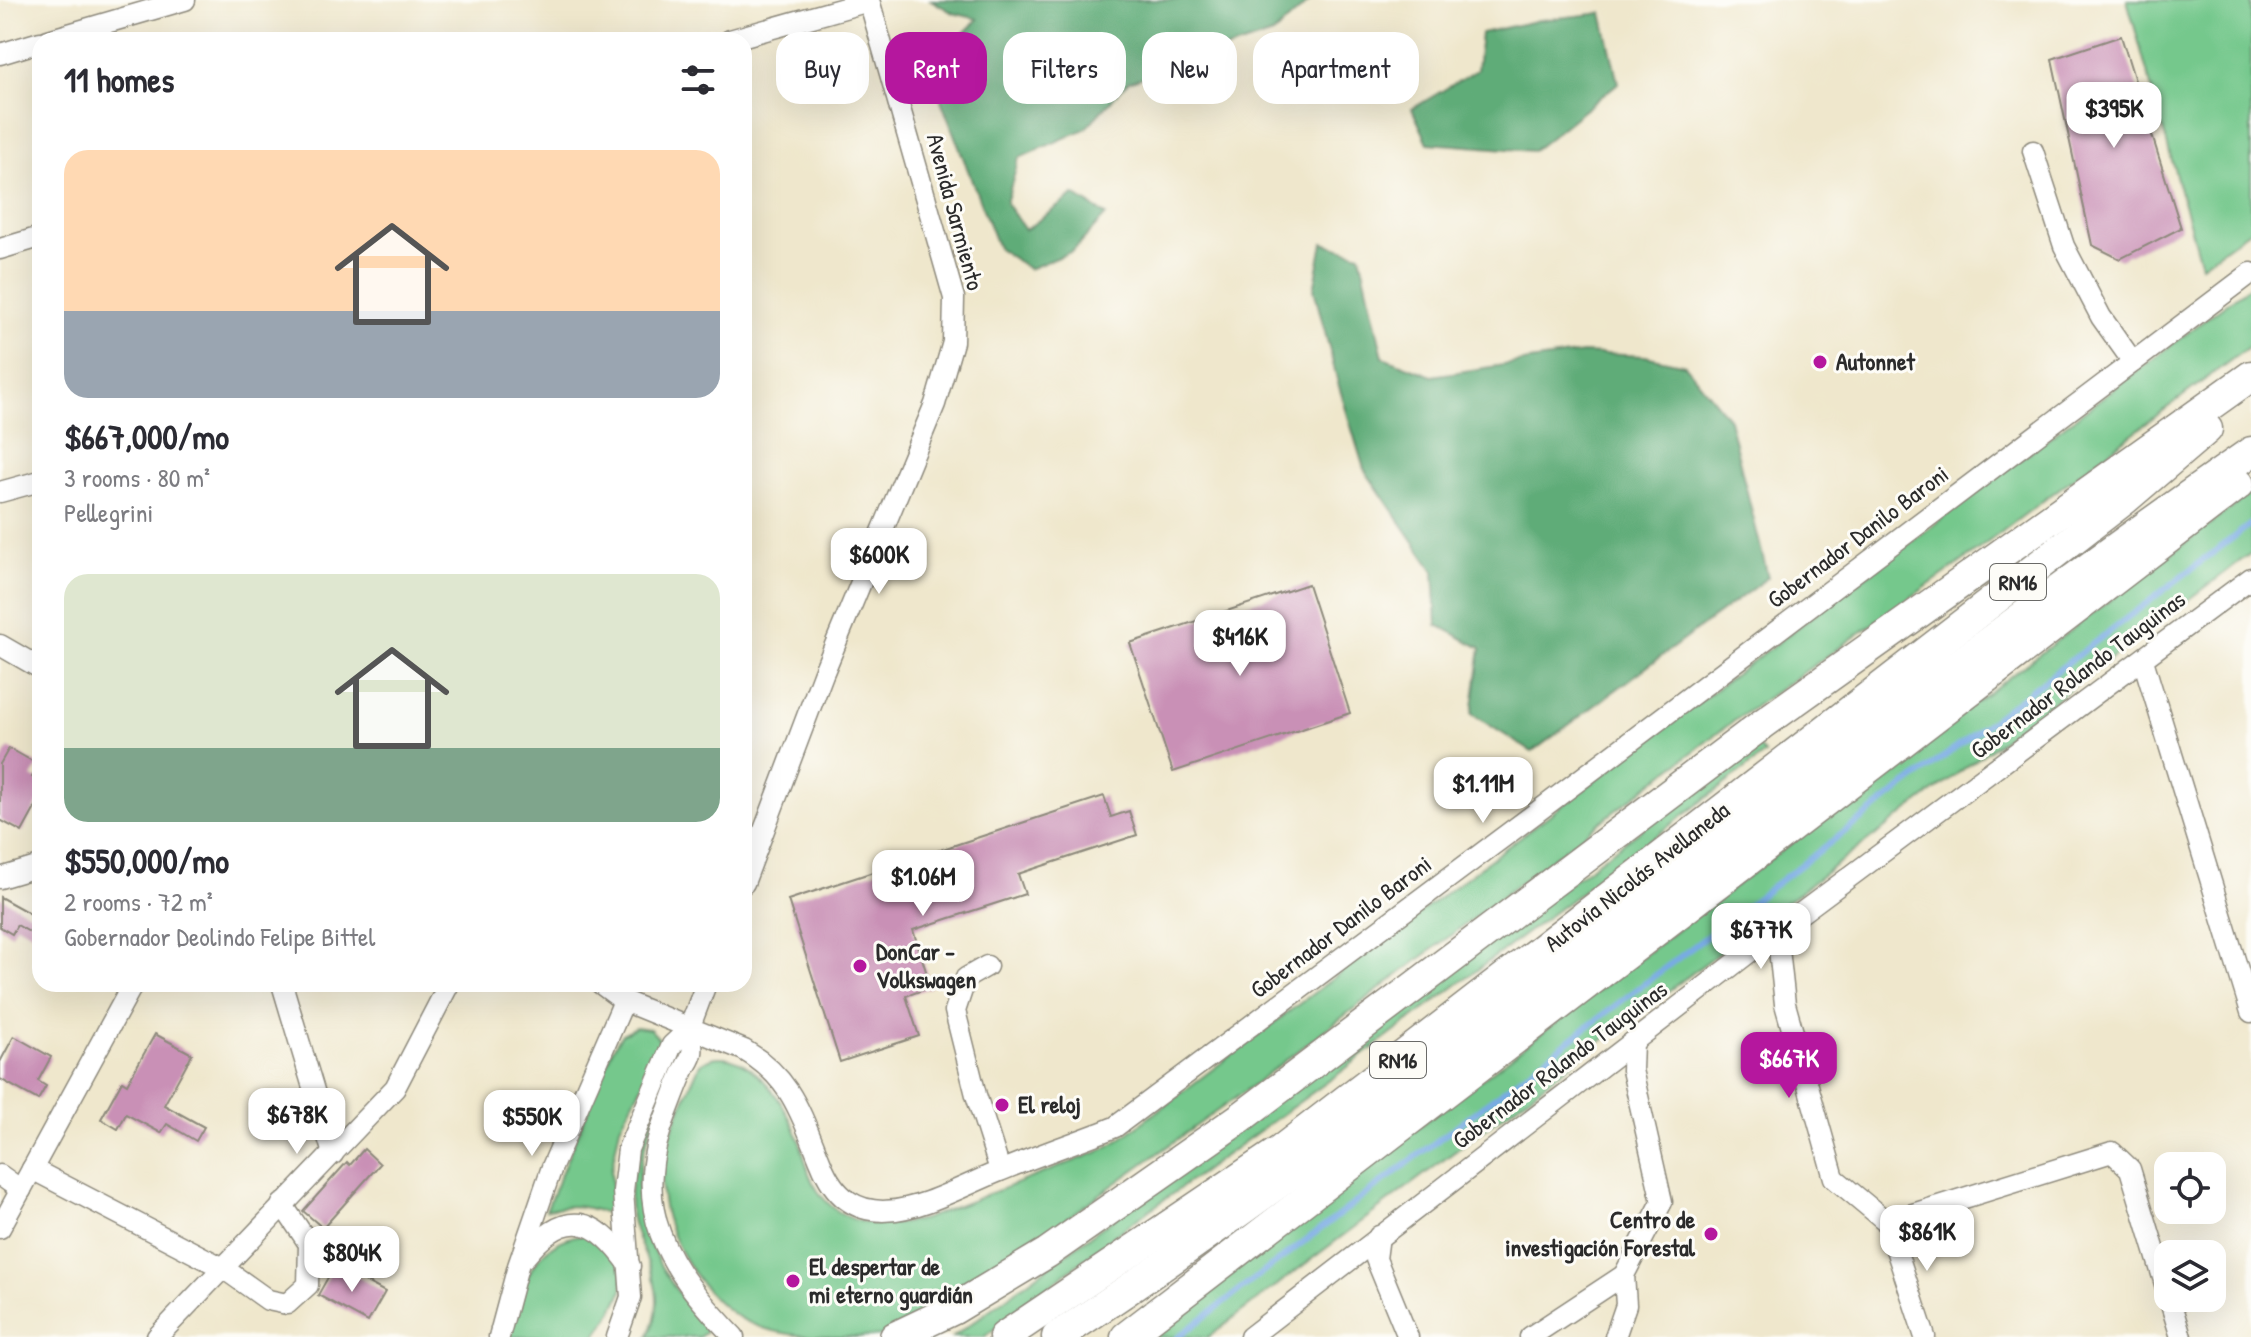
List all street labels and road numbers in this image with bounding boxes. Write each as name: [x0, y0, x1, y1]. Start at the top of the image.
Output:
street label: Avenida Sarmiento: [920, 130, 992, 294]
street label: Gobernador Danilo Baroni: [1760, 457, 1955, 615]
road number: RN16: [1990, 564, 2046, 600]
street label: Gobernador Rolando Tauguinas: [1964, 583, 2191, 766]
street label: Autovía Nicolás Avellaneda: [1537, 794, 1736, 959]
street label: Gobernador Danilo Baroni: [1243, 847, 1438, 1005]
street label: Gobernador Rolando Tauguinas: [1446, 973, 1673, 1156]
road number: RN16: [1370, 1042, 1426, 1078]

